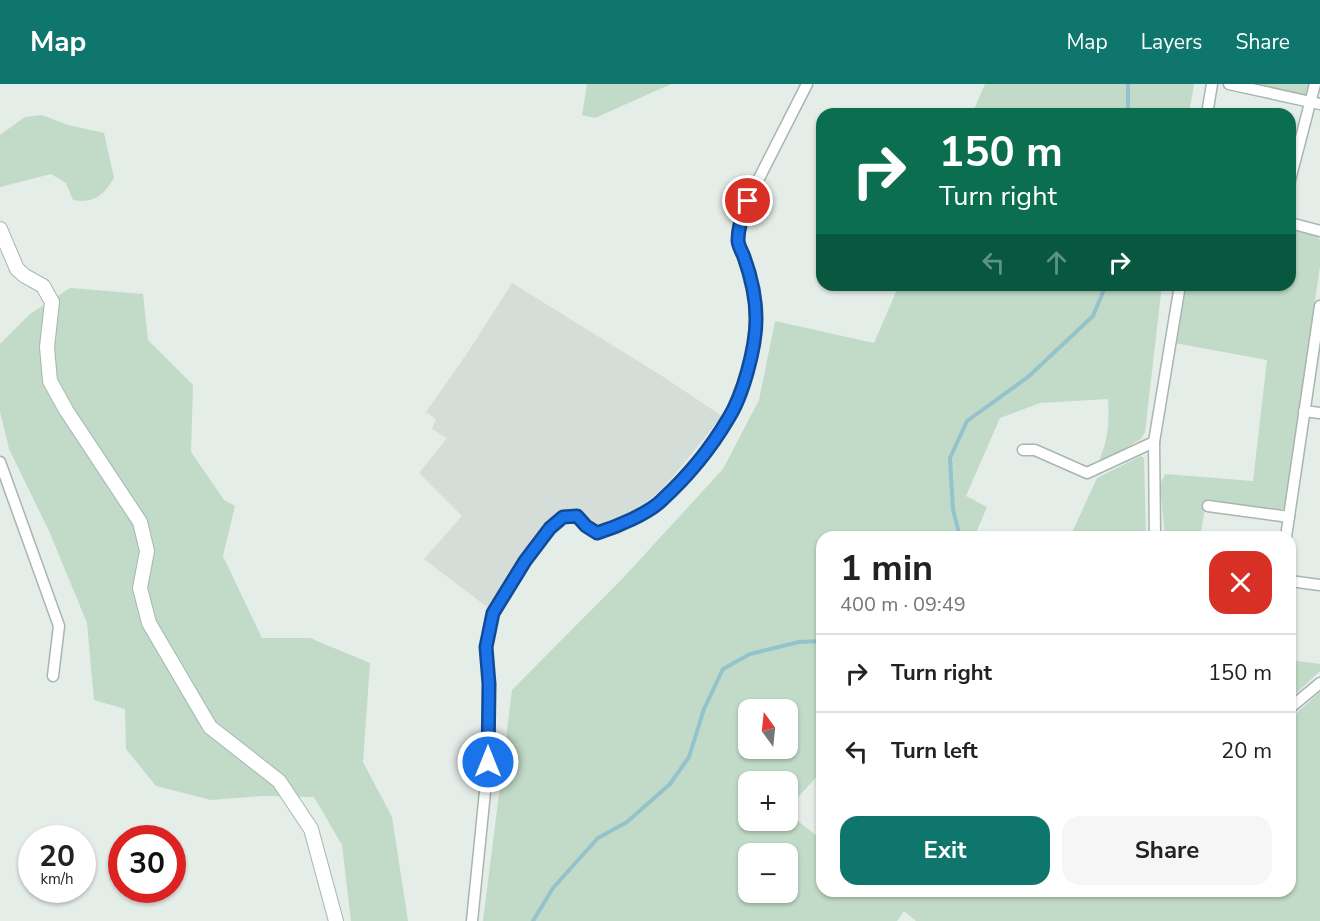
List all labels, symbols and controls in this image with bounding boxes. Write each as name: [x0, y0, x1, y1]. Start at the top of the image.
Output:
text: Map: [30, 23, 86, 61]
text: Map: [1066, 28, 1108, 56]
text: Layers: [1141, 28, 1202, 56]
text: Share: [1235, 28, 1290, 56]
text: 150 m: [939, 124, 1063, 181]
icon: right: [840, 132, 918, 210]
pin: [722, 175, 773, 226]
text: Turn right: [939, 178, 1057, 215]
icon: arrive: [731, 184, 764, 217]
icon: left: [977, 246, 1010, 279]
icon: ahead: [1040, 246, 1073, 279]
icon: right: [1103, 246, 1136, 279]
text: 1 min: [840, 544, 933, 593]
button: close: [1209, 551, 1272, 614]
text: 400 m · 09:49: [840, 591, 966, 618]
icon: right: [840, 657, 873, 690]
text: Turn right: [891, 658, 992, 688]
text: 150 m: [1208, 658, 1272, 688]
north arrow: [738, 699, 798, 759]
map controls: [738, 699, 798, 903]
position arrow: [456, 730, 520, 794]
icon: left: [840, 735, 873, 768]
text: Turn left: [891, 736, 978, 766]
text: 20 m: [1221, 736, 1272, 766]
button: +: [738, 771, 798, 831]
button: Exit: [840, 816, 1050, 885]
button: Share: [1062, 816, 1272, 885]
speed limit sign: 30: [108, 825, 186, 903]
text: 20: [39, 836, 75, 877]
button: −: [738, 843, 798, 903]
text: km/h: [40, 869, 74, 889]

